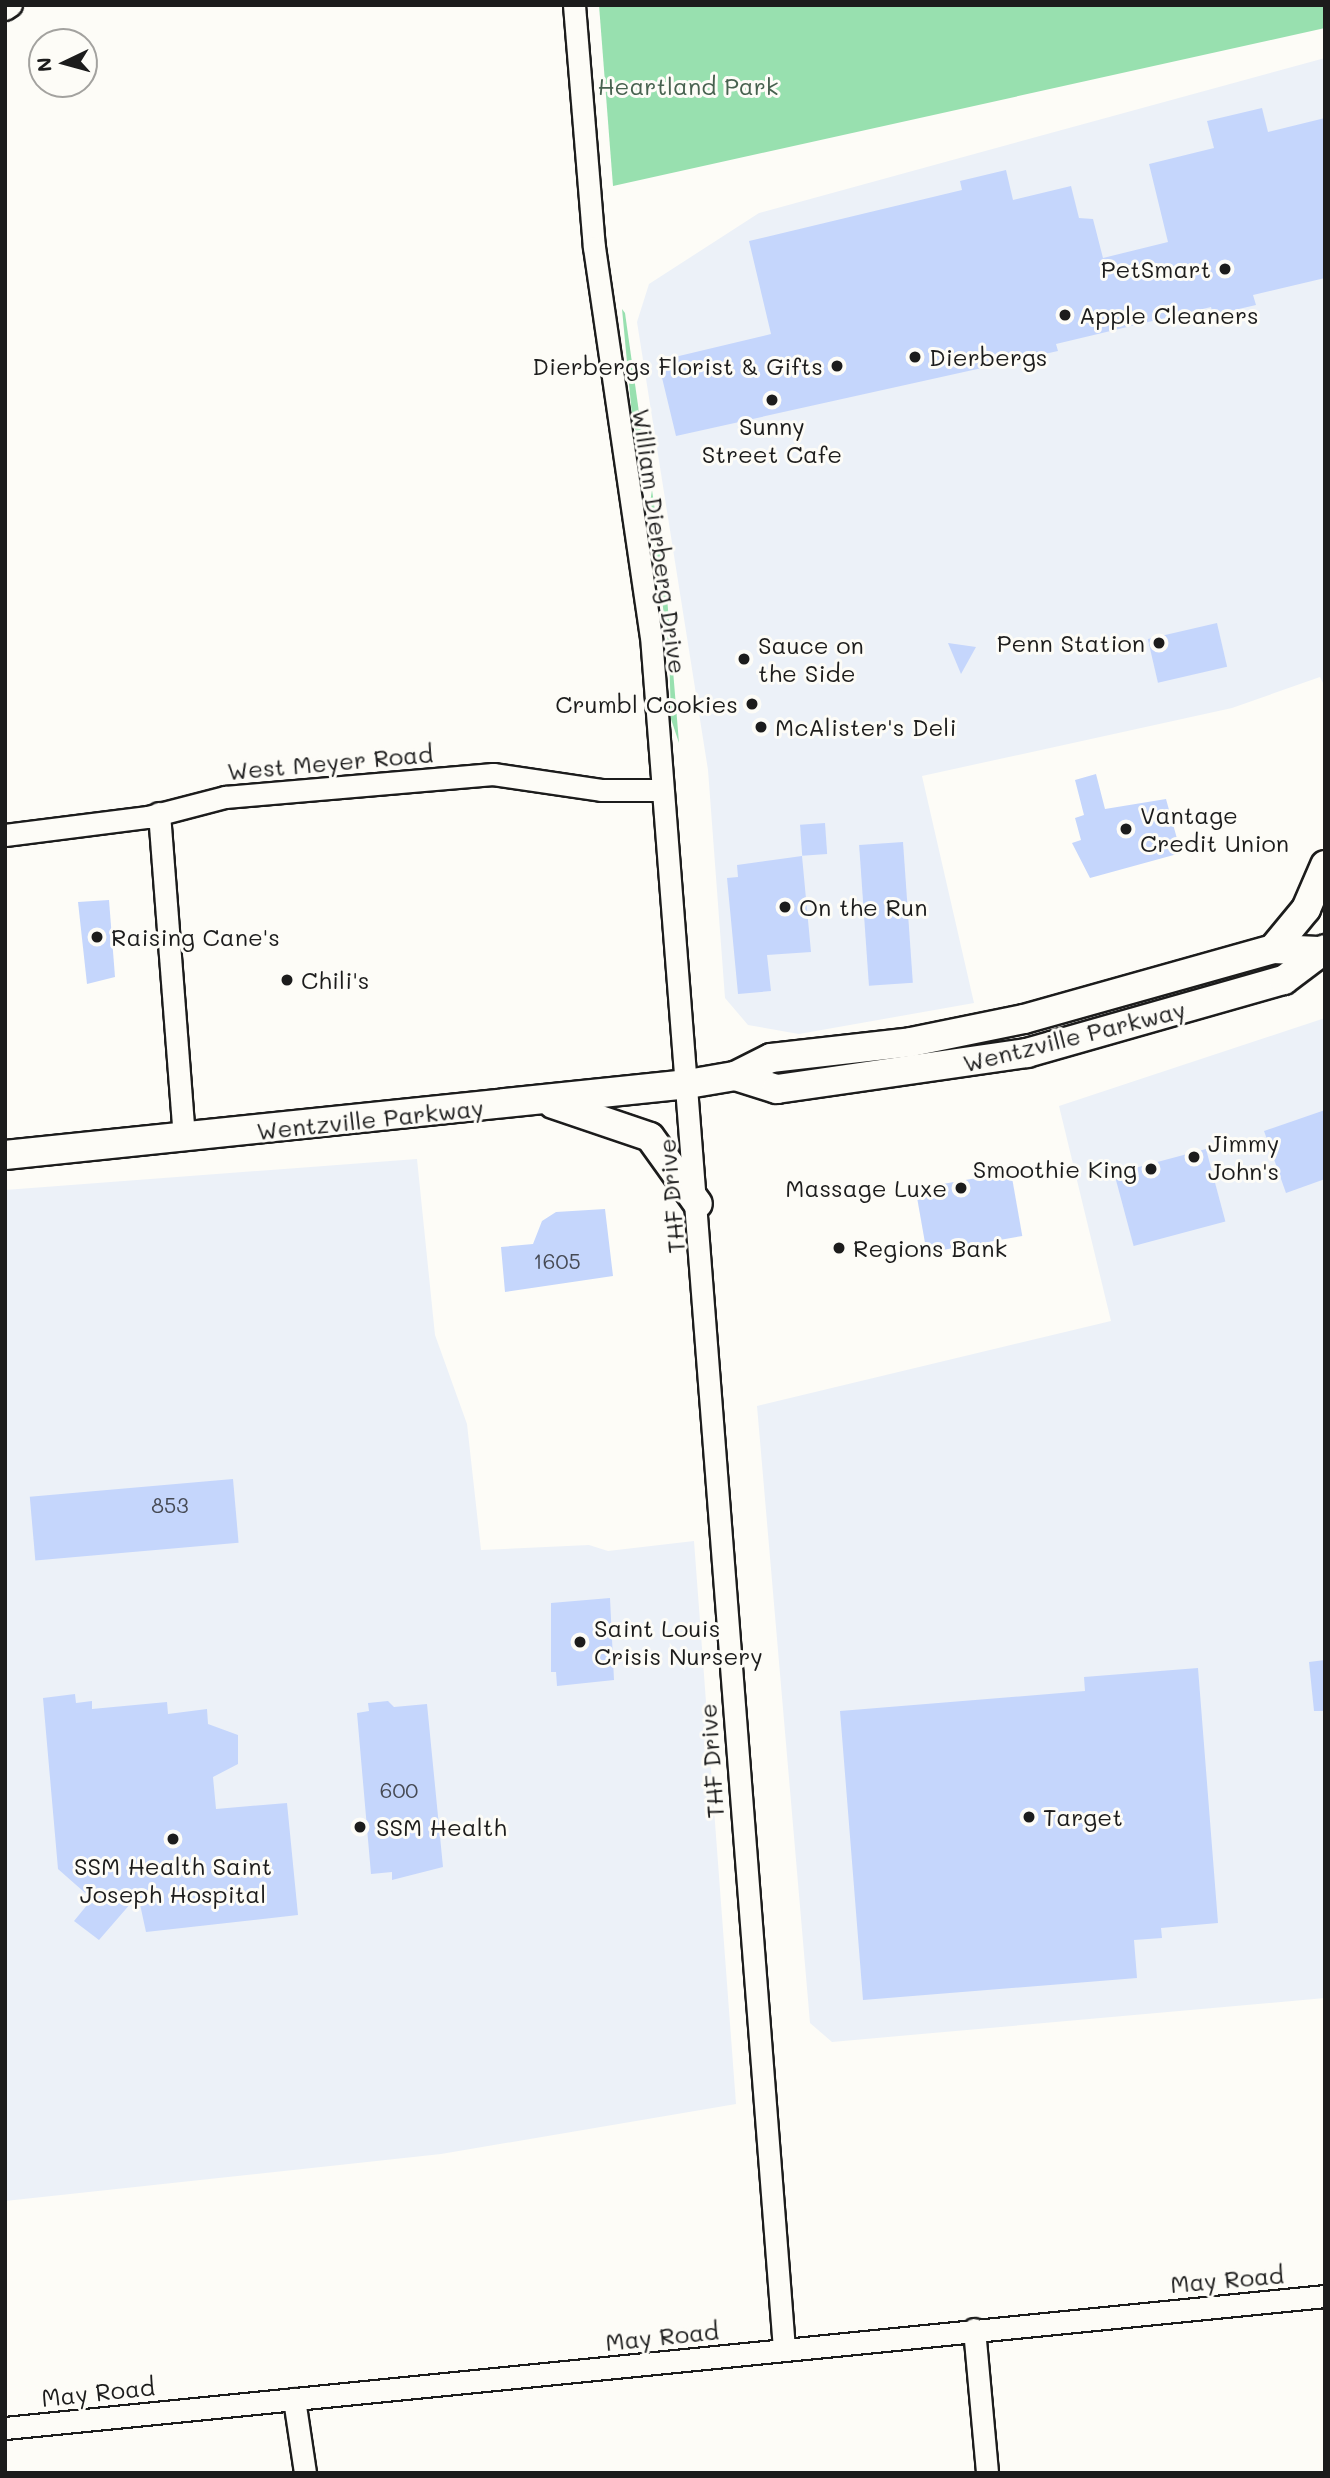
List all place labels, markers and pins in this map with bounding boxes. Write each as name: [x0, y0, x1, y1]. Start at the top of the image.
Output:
place label: PetSmart: [1101, 255, 1211, 283]
marker: PetSmart: [1217, 261, 1233, 277]
place label: Apple Cleaners: [1079, 301, 1259, 329]
marker: Apple Cleaners: [1057, 307, 1073, 323]
place label: Dierbergs: [929, 343, 1048, 371]
marker: Dierbergs: [907, 349, 923, 365]
place label: Dierbergs Florist & Gifts: [532, 352, 823, 380]
marker: Dierbergs Florist & Gifts: [829, 358, 845, 374]
marker: Sunny Street Cafe: [764, 392, 780, 408]
place label: Sunny Street Cafe: [702, 412, 842, 468]
place label: Penn Station: [997, 629, 1145, 657]
place label: Sauce on the Side: [758, 631, 864, 687]
marker: Penn Station: [1151, 635, 1167, 651]
marker: Sauce on the Side: [736, 651, 752, 667]
place label: Crumbl Cookies: [555, 690, 738, 718]
marker: Crumbl Cookies: [744, 696, 760, 712]
place label: McAlister's Deli: [775, 713, 957, 741]
marker: McAlister's Deli: [753, 719, 769, 735]
place label: Vantage Credit Union: [1140, 801, 1289, 857]
marker: Vantage Credit Union: [1118, 821, 1134, 837]
place label: On the Run: [799, 893, 927, 921]
marker: On the Run: [777, 899, 793, 915]
place label: Raising Cane's: [111, 923, 280, 951]
marker: Raising Cane's: [89, 929, 105, 945]
place label: Chili's: [301, 966, 369, 994]
marker: Chili's: [279, 972, 295, 988]
place label: Jimmy John's: [1208, 1129, 1279, 1185]
marker: Jimmy John's: [1186, 1149, 1202, 1165]
place label: Smoothie King: [973, 1155, 1137, 1183]
marker: Smoothie King: [1143, 1161, 1159, 1177]
place label: Massage Luxe: [785, 1174, 947, 1202]
marker: Massage Luxe: [953, 1180, 969, 1196]
place label: Regions Bank: [853, 1234, 1007, 1262]
marker: Regions Bank: [831, 1240, 847, 1256]
place label: Saint Louis Crisis Nursery: [594, 1614, 763, 1670]
marker: Saint Louis Crisis Nursery: [572, 1634, 588, 1650]
place label: Target: [1043, 1803, 1123, 1831]
marker: Target: [1021, 1809, 1037, 1825]
place label: SSM Health: [376, 1813, 507, 1841]
marker: SSM Health: [350, 1817, 370, 1837]
marker: SSM Health Saint Joseph Hospital: [163, 1829, 183, 1849]
place label: SSM Health Saint Joseph Hospital: [74, 1852, 272, 1908]

